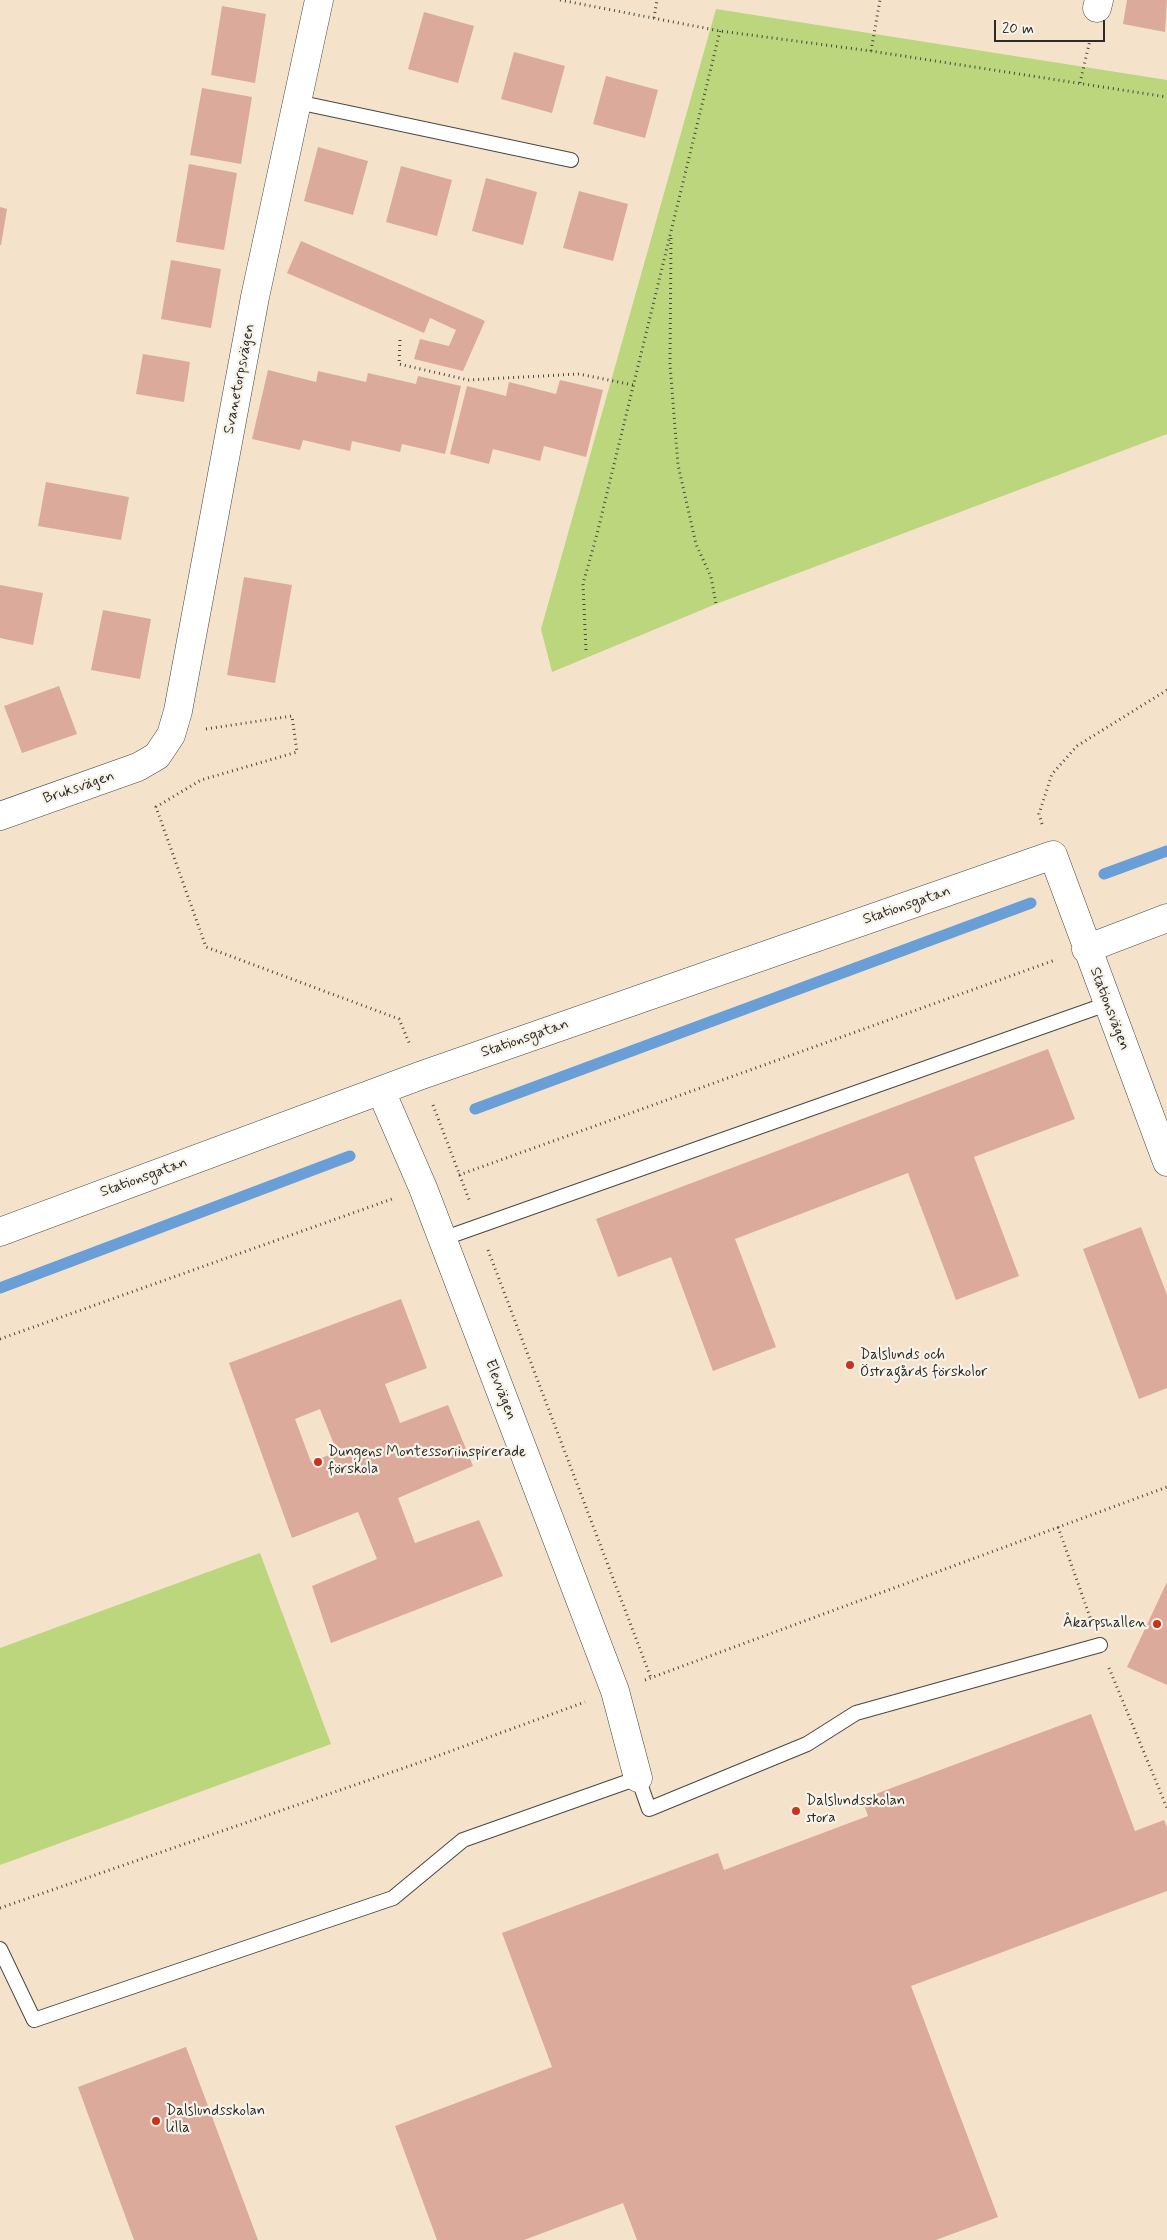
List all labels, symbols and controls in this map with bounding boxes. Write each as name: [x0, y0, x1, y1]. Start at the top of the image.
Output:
scale bar: [997, 10, 1108, 42]
text: 20 m: [1002, 19, 1034, 39]
street label: Svanetorpsvägen: [220, 322, 260, 436]
street label: Bruksvägen: [41, 767, 117, 809]
street label: Stationsgatan: [861, 883, 953, 929]
street label: Stationsvägen: [1085, 965, 1133, 1053]
street label: Stationsgatan: [479, 1016, 571, 1062]
street label: Stationsgatan: [98, 1154, 190, 1202]
place label: Dalslunds och Östragårds förskolor: [860, 1347, 987, 1382]
street label: Elevvägen: [480, 1357, 520, 1423]
marker: Dalslunds och Östragårds förskolor: [844, 1359, 856, 1371]
place label: Dungens Montessoriinspirerade förskola: [328, 1444, 526, 1479]
marker: Dungens Montessoriinspirerade förskola: [312, 1456, 324, 1468]
place label: Åkarpshallen: [1063, 1615, 1147, 1633]
marker: Åkarpshallen: [1151, 1618, 1163, 1630]
place label: Dalslundsskolan stora: [806, 1793, 905, 1828]
marker: Dalslundsskolan stora: [790, 1805, 802, 1817]
place label: Dalslundsskolan lilla: [166, 2103, 265, 2138]
marker: Dalslundsskolan lilla: [150, 2115, 162, 2127]

